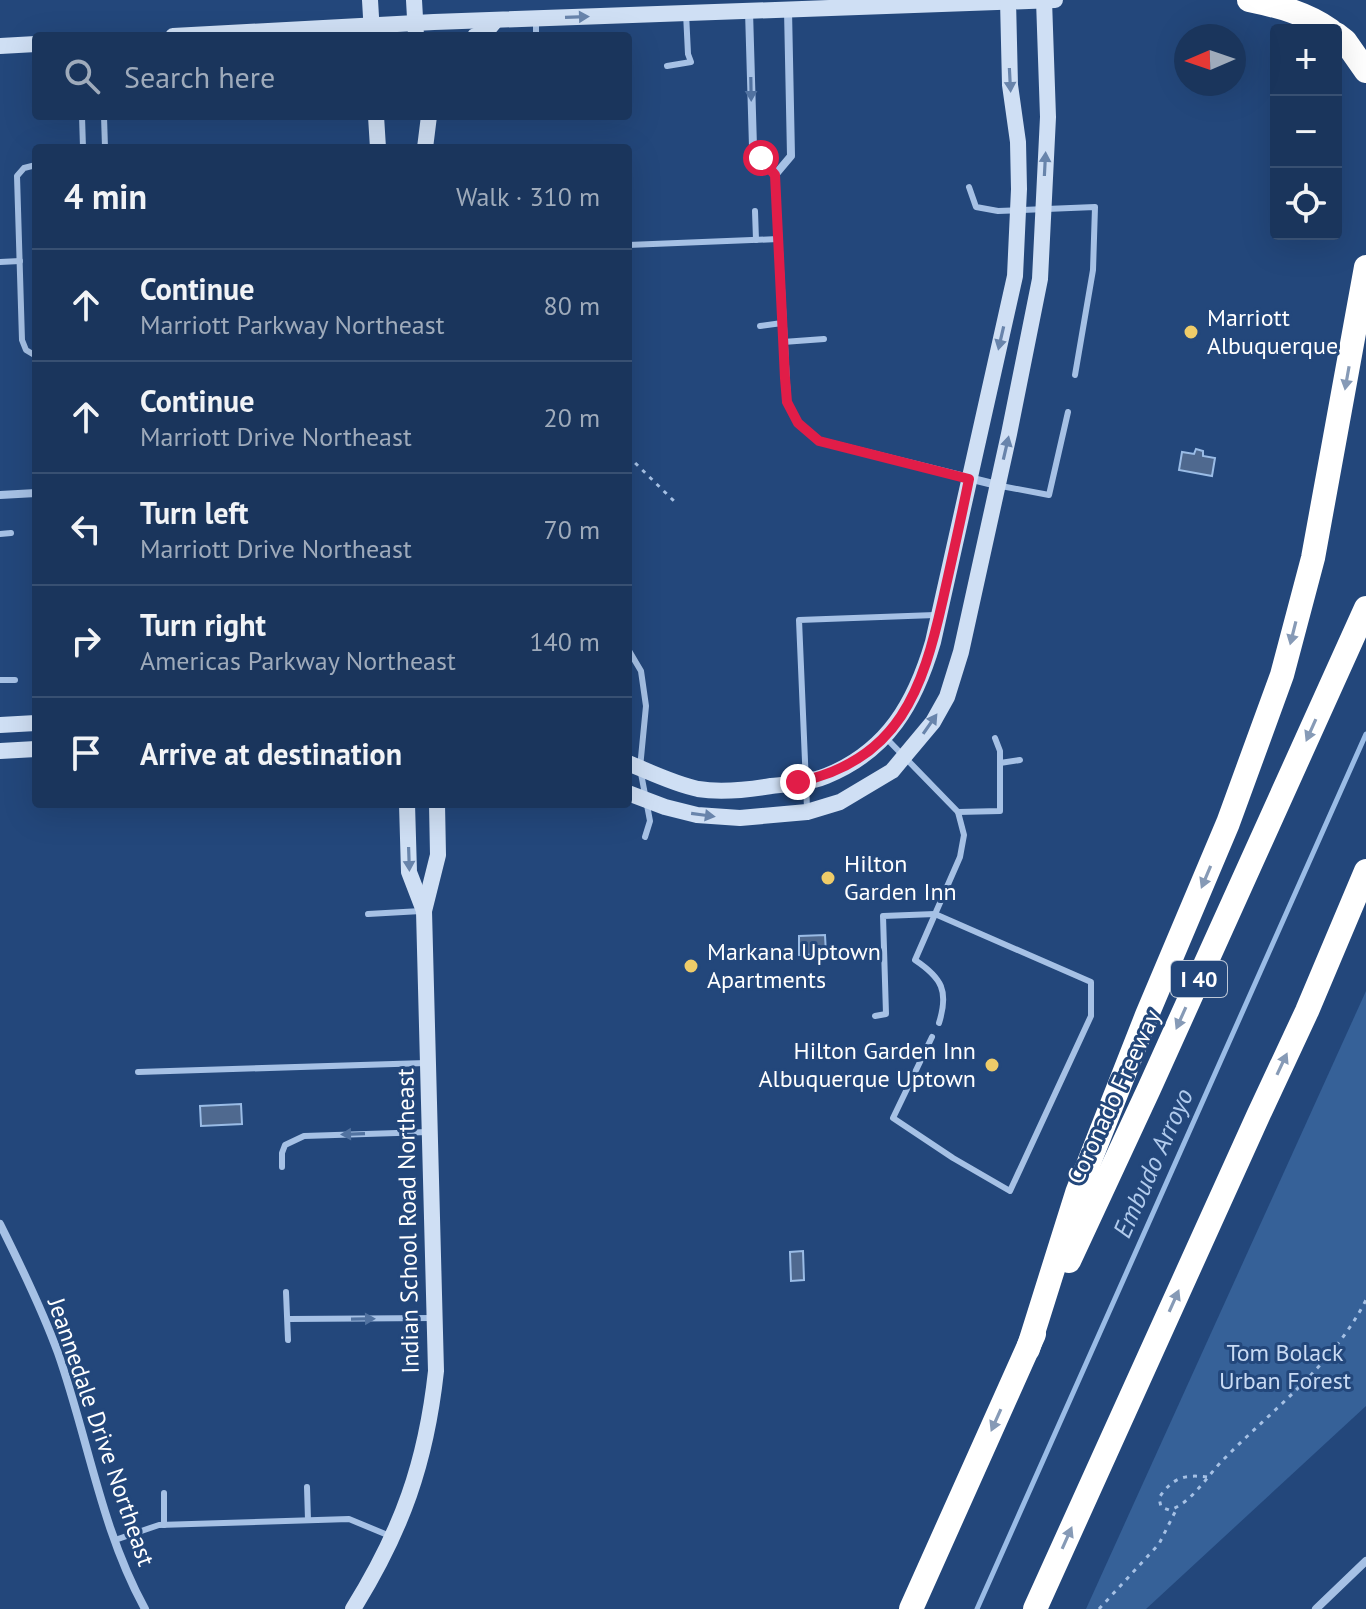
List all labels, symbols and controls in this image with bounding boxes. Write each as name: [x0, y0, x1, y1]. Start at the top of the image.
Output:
one-way arrow: [565, 11, 590, 24]
north arrow: [1174, 24, 1246, 96]
map controls: [1270, 24, 1342, 240]
button: +: [1270, 24, 1342, 96]
search box: [32, 32, 632, 120]
icon: search: [60, 54, 104, 98]
text: Search here: [124, 57, 275, 96]
one-way arrow: [1004, 68, 1017, 93]
one-way arrow: [745, 77, 758, 102]
button: −: [1270, 96, 1342, 168]
route start: [743, 140, 779, 176]
one-way arrow: [1039, 151, 1052, 176]
button: locate: [1270, 168, 1342, 240]
text: 4 min: [64, 174, 147, 218]
text: Walk · 310 m: [456, 180, 600, 213]
text: Continue: [140, 269, 254, 308]
icon: ahead: [64, 283, 108, 327]
text: 80 m: [544, 289, 600, 322]
place label: Marriott Albuquerque: [1207, 302, 1338, 361]
text: Marriott Parkway Northeast: [140, 308, 445, 341]
marker: Marriott Albuquerque: [1182, 323, 1200, 341]
one-way arrow: [994, 326, 1007, 351]
one-way arrow: [1340, 366, 1352, 391]
text: Continue: [140, 381, 254, 420]
icon: ahead: [64, 395, 108, 439]
text: 20 m: [544, 401, 600, 434]
text: Marriott Drive Northeast: [140, 420, 412, 453]
one-way arrow: [1000, 436, 1013, 461]
text: Turn left: [140, 493, 248, 532]
icon: left: [64, 507, 108, 551]
text: 70 m: [544, 513, 600, 546]
text: Marriott Drive Northeast: [140, 532, 412, 565]
text: Turn right: [140, 605, 266, 644]
icon: right: [64, 619, 108, 663]
one-way arrow: [1287, 620, 1299, 645]
text: 140 m: [529, 625, 600, 658]
text: Americas Parkway Northeast: [140, 644, 456, 677]
one-way arrow: [922, 714, 937, 735]
one-way arrow: [1304, 718, 1318, 742]
icon: arrive: [64, 731, 108, 775]
text: Arrive at destination: [140, 734, 402, 773]
route end: [780, 764, 816, 800]
one-way arrow: [690, 808, 715, 821]
one-way arrow: [403, 847, 416, 872]
place label: Hilton Garden Inn: [844, 848, 957, 907]
one-way arrow: [1199, 865, 1212, 889]
marker: Hilton Garden Inn: [819, 869, 837, 887]
place label: Markana Uptown Apartments: [707, 936, 881, 995]
marker: Markana Uptown Apartments: [682, 957, 700, 975]
road number: I 40: [1171, 961, 1227, 997]
street label: Coronado Freeway: [1060, 1005, 1168, 1189]
one-way arrow: [1175, 1006, 1188, 1030]
place label: Hilton Garden Inn Albuquerque Uptown: [759, 1035, 976, 1094]
one-way arrow: [1275, 1053, 1289, 1076]
marker: Hilton Garden Inn Albuquerque Uptown: [983, 1056, 1001, 1074]
street label: Indian School Road Northeast: [389, 1068, 426, 1374]
water label: Embudo Arroyo: [1105, 1083, 1200, 1243]
one-way arrow: [340, 1128, 366, 1141]
one-way arrow: [1167, 1289, 1181, 1313]
street label: Jeannedale Drive Northeast: [41, 1293, 162, 1570]
one-way arrow: [351, 1313, 376, 1325]
park label: Tom Bolack Urban Forest: [1219, 1337, 1351, 1396]
one-way arrow: [989, 1408, 1002, 1431]
one-way arrow: [1061, 1526, 1074, 1550]

